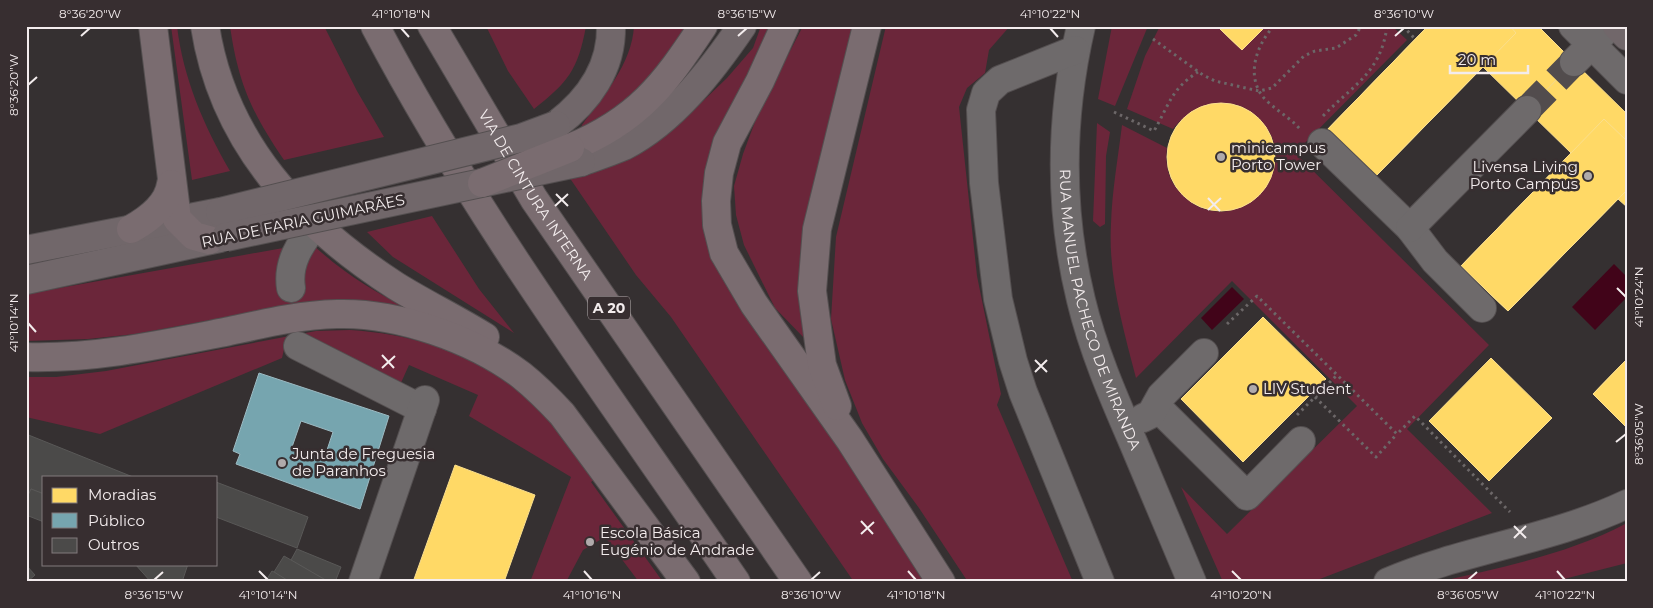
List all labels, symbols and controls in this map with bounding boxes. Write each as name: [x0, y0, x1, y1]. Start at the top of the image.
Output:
text: 8°36'20"W: [59, 6, 121, 21]
text: 41°10'18"N: [371, 6, 431, 21]
text: 8°36'15"W: [718, 6, 776, 21]
text: 41°10'22"N: [1020, 6, 1080, 21]
text: 8°36'10"W: [1374, 6, 1434, 21]
scale bar: [1450, 42, 1528, 74]
text: 20 m: [1458, 50, 1496, 69]
text: 8°36'20"W: [6, 54, 21, 116]
street label: VIA DE CINTURA INTERNA: [474, 106, 597, 284]
place label: minicampus Porto Tower: [1231, 138, 1326, 174]
marker: minicampus Porto Tower: [1215, 151, 1227, 163]
place label: Livensa Living Porto Campus: [1470, 157, 1578, 193]
street label: RUA MANUEL PACHECO DE MIRANDA: [1056, 169, 1145, 453]
marker: Livensa Living Porto Campus: [1582, 170, 1594, 182]
street label: RUA DE FARIA GUIMARÃES: [200, 190, 406, 251]
text: 41°10'24"N: [1631, 267, 1646, 327]
text: 41°10'14"N: [6, 293, 21, 353]
road number: A 20: [588, 296, 630, 320]
place label: LIV Student: [1263, 379, 1351, 398]
marker: LIV Student: [1247, 383, 1259, 395]
text: 8°36'05"W: [1631, 403, 1646, 465]
place label: Junta de Freguesia de Paranhos: [291, 444, 435, 480]
marker: Junta de Freguesia de Paranhos: [276, 457, 288, 469]
legend: [42, 476, 218, 566]
text: Moradias: [88, 485, 156, 504]
text: Público: [88, 511, 145, 530]
place label: Escola Básica Eugénio de Andrade: [600, 523, 755, 559]
text: Outros: [88, 535, 139, 554]
marker: Escola Básica Eugénio de Andrade: [584, 536, 596, 548]
text: 8°36'15"W: [125, 587, 183, 602]
text: 41°10'14"N: [238, 587, 298, 602]
text: 41°10'16"N: [563, 587, 621, 602]
text: 8°36'10"W: [781, 587, 841, 602]
text: 41°10'18"N: [886, 587, 946, 602]
text: 41°10'20"N: [1210, 587, 1272, 602]
text: 8°36'05"W: [1437, 587, 1499, 602]
text: 41°10'22"N: [1535, 587, 1595, 602]

